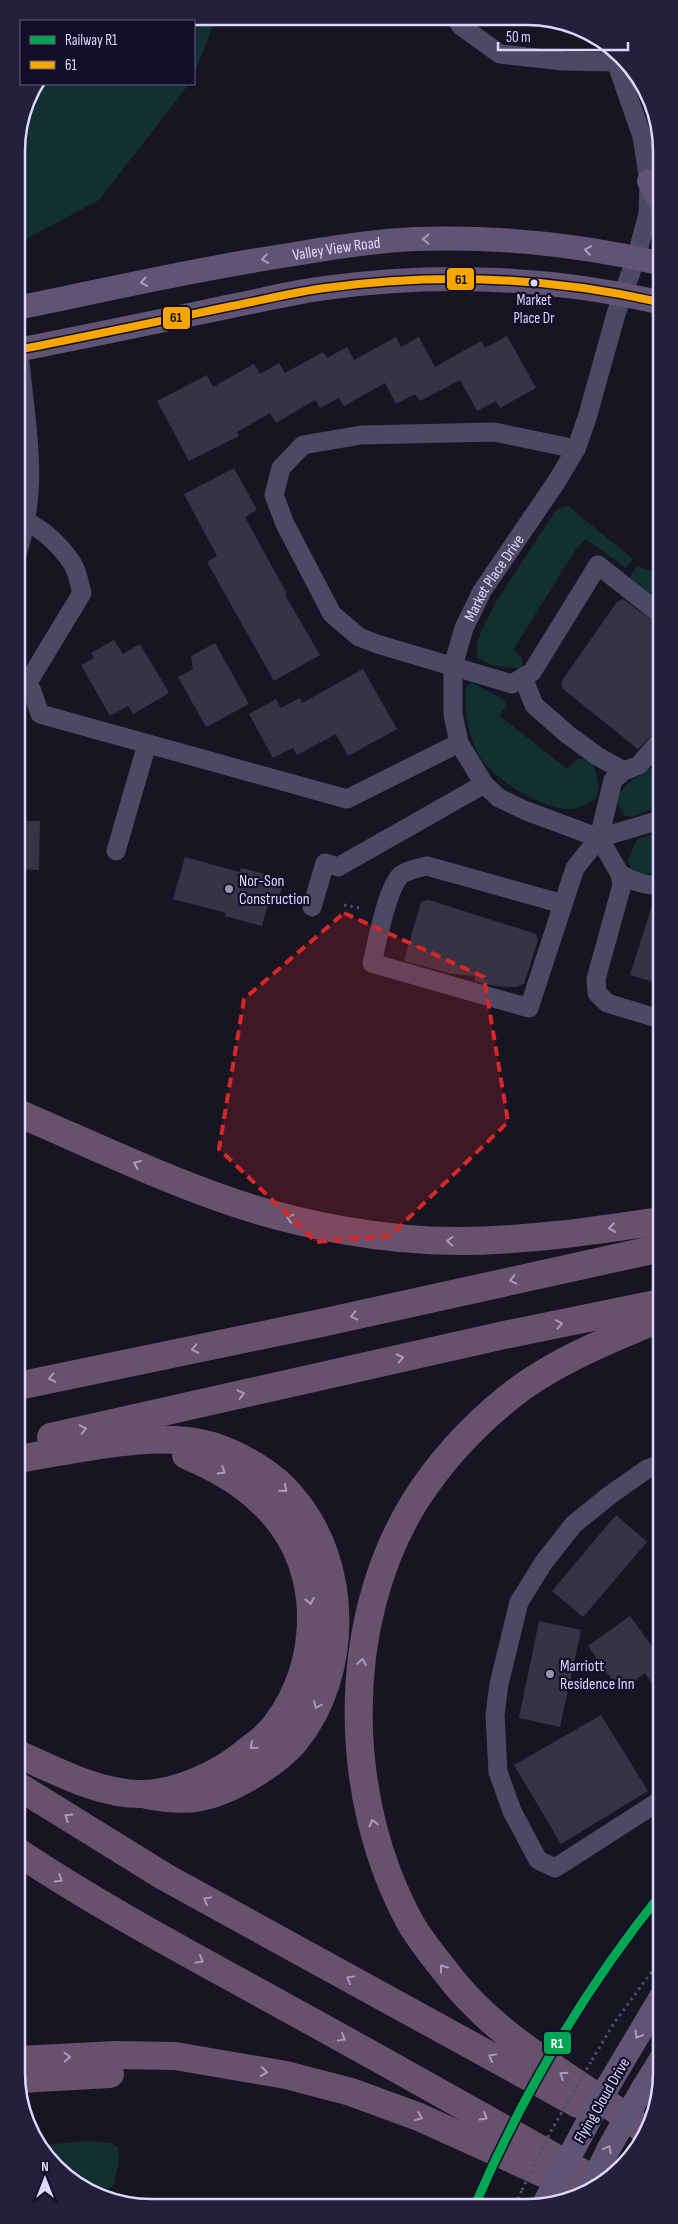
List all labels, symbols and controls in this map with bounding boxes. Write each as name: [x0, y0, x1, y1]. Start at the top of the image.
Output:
legend: [20, 20, 195, 85]
scale bar: [498, 20, 628, 52]
text: 50 m: [506, 28, 531, 47]
text: Railway R1: [65, 31, 118, 50]
text: 61: [65, 56, 78, 75]
street label: Valley View Road: [291, 234, 381, 265]
one-way arrow: [422, 234, 430, 244]
one-way arrow: [584, 245, 592, 256]
one-way arrow: [261, 253, 269, 263]
line badge: 61: [446, 267, 475, 291]
text: 61: [455, 271, 468, 288]
one-way arrow: [140, 277, 149, 287]
marker: Market Place Dr: [529, 278, 539, 288]
place label: Market Place Dr: [514, 291, 555, 328]
line badge: 61: [162, 306, 191, 330]
text: 61: [170, 309, 183, 326]
street label: Market Place Drive: [461, 531, 529, 625]
place label: Nor-Son Construction: [239, 872, 310, 909]
marker: Nor-Son Construction: [223, 883, 235, 895]
one-way arrow: [133, 1160, 142, 1171]
one-way arrow: [286, 1214, 294, 1224]
one-way arrow: [608, 1223, 617, 1233]
one-way arrow: [446, 1235, 454, 1246]
one-way arrow: [508, 1275, 517, 1285]
one-way arrow: [350, 1310, 359, 1321]
one-way arrow: [554, 1319, 563, 1330]
one-way arrow: [191, 1343, 200, 1354]
one-way arrow: [395, 1353, 404, 1364]
one-way arrow: [48, 1373, 57, 1383]
one-way arrow: [237, 1389, 246, 1400]
one-way arrow: [78, 1425, 87, 1435]
one-way arrow: [216, 1465, 225, 1475]
one-way arrow: [278, 1483, 287, 1492]
one-way arrow: [304, 1596, 314, 1605]
one-way arrow: [356, 1657, 367, 1665]
place label: Marriott Residence Inn: [560, 1657, 635, 1694]
marker: Marriott Residence Inn: [544, 1668, 556, 1680]
one-way arrow: [313, 1700, 323, 1709]
one-way arrow: [250, 1740, 259, 1748]
one-way arrow: [65, 1814, 74, 1823]
one-way arrow: [368, 1819, 378, 1827]
one-way arrow: [54, 1872, 63, 1882]
one-way arrow: [204, 1897, 213, 1907]
one-way arrow: [195, 1954, 204, 1964]
one-way arrow: [440, 1965, 448, 1974]
one-way arrow: [346, 1975, 355, 1985]
one-way arrow: [634, 2029, 644, 2038]
line badge: R1: [543, 2031, 572, 2055]
one-way arrow: [337, 2032, 346, 2042]
text: R1: [551, 2035, 564, 2052]
one-way arrow: [64, 2052, 72, 2062]
one-way arrow: [489, 2053, 498, 2063]
street label: Flying Cloud Drive: [570, 2055, 634, 2147]
one-way arrow: [259, 2066, 268, 2076]
one-way arrow: [560, 2072, 569, 2081]
one-way arrow: [414, 2111, 423, 2121]
one-way arrow: [479, 2111, 488, 2121]
one-way arrow: [602, 2145, 612, 2154]
north arrow: [20, 2154, 70, 2204]
text: N: [41, 2158, 49, 2175]

